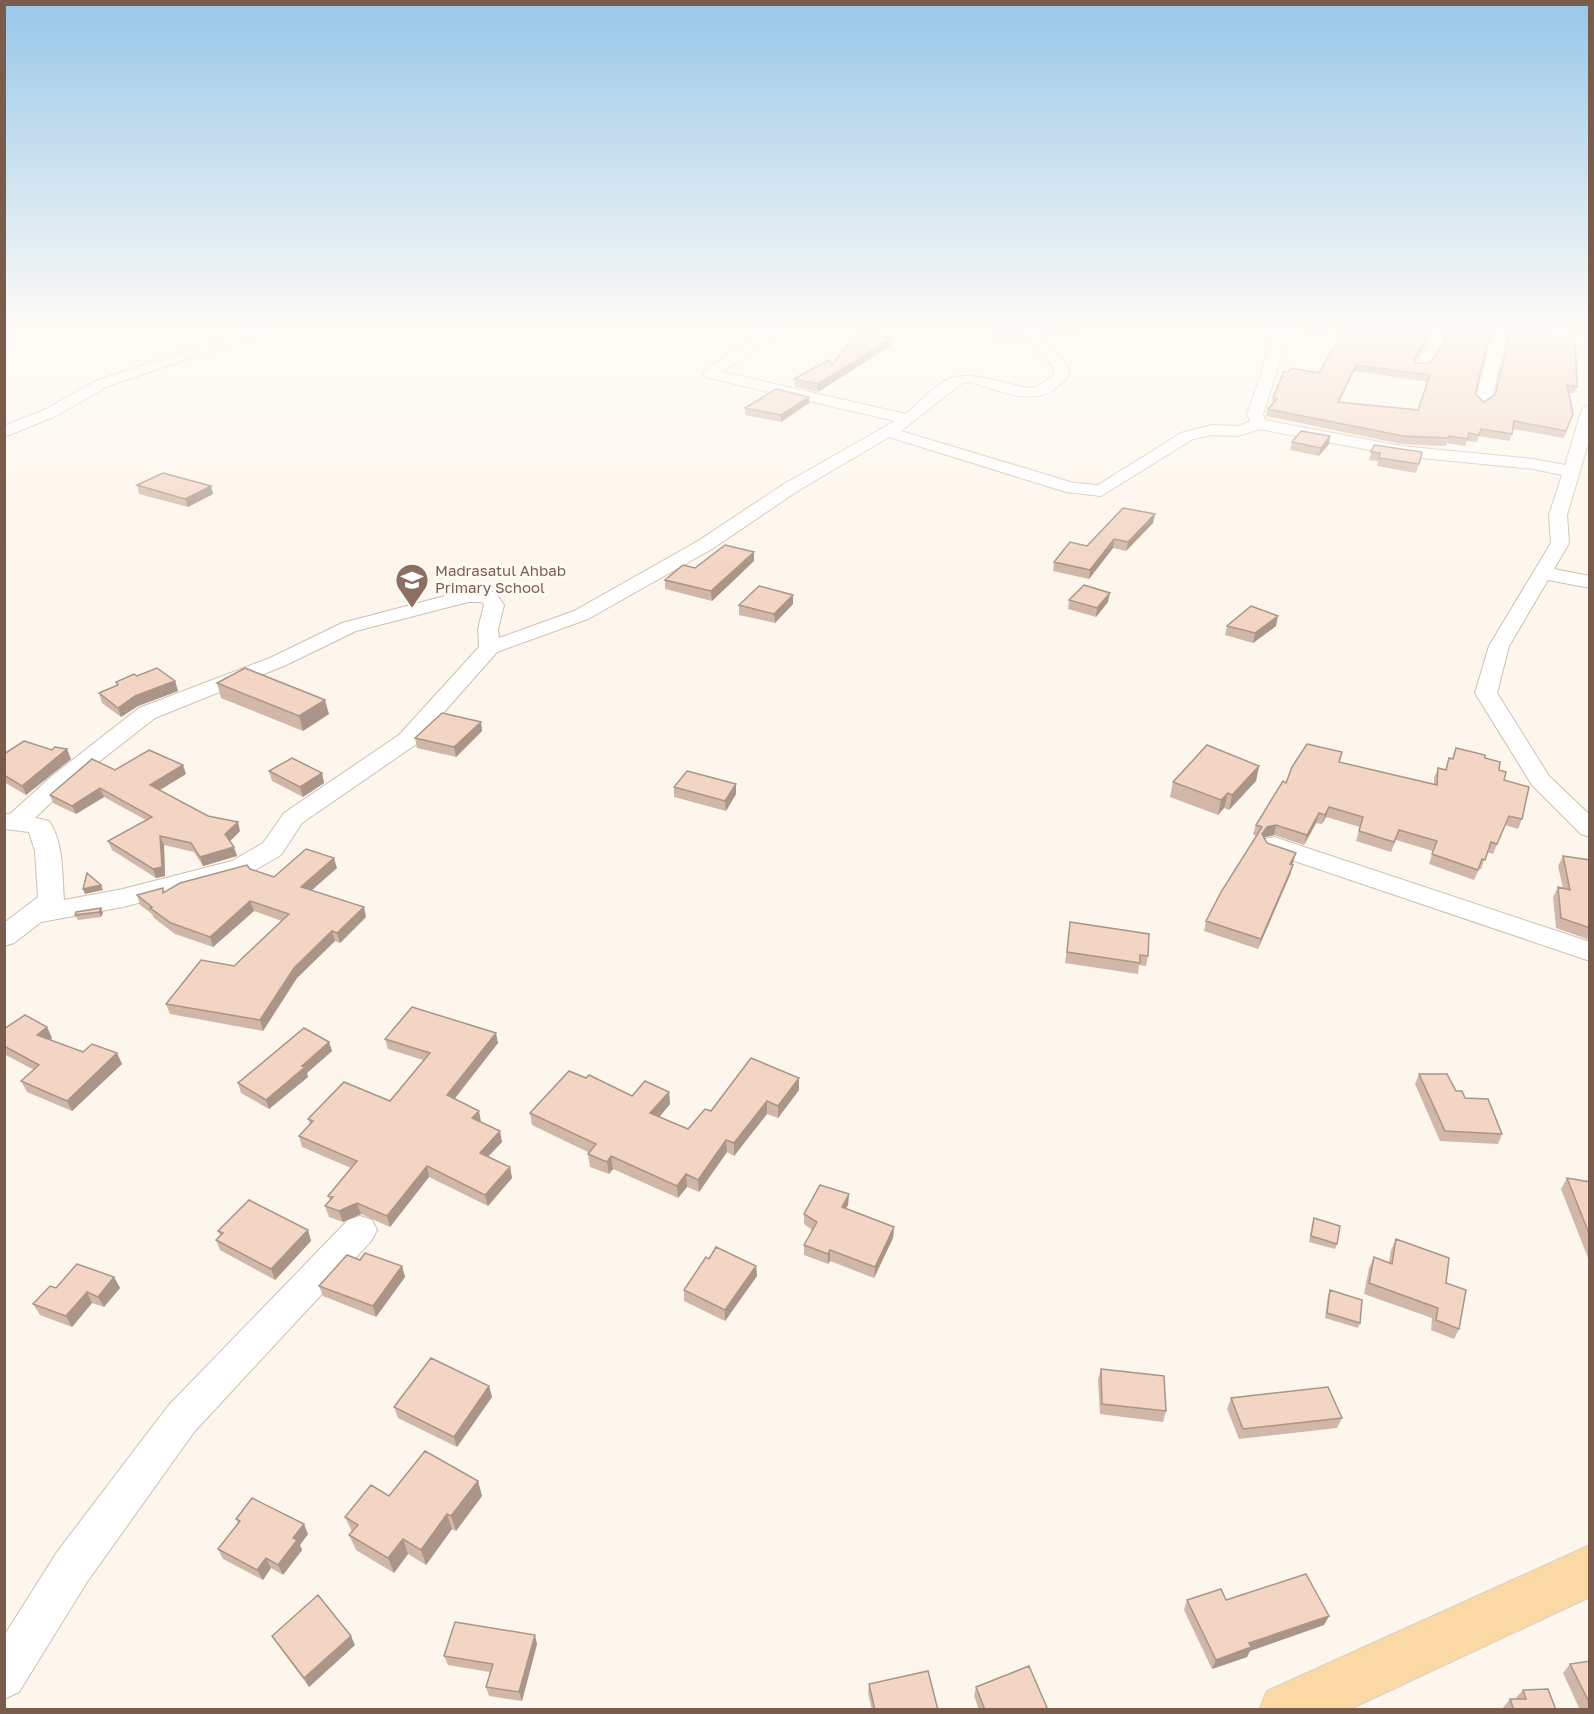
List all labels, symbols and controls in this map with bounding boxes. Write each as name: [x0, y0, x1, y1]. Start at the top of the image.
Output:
place label: Madrasatul Ahbab Primary School: [435, 561, 566, 596]
school or university icon: Madrasatul Ahbab Primary School: [394, 562, 430, 609]

